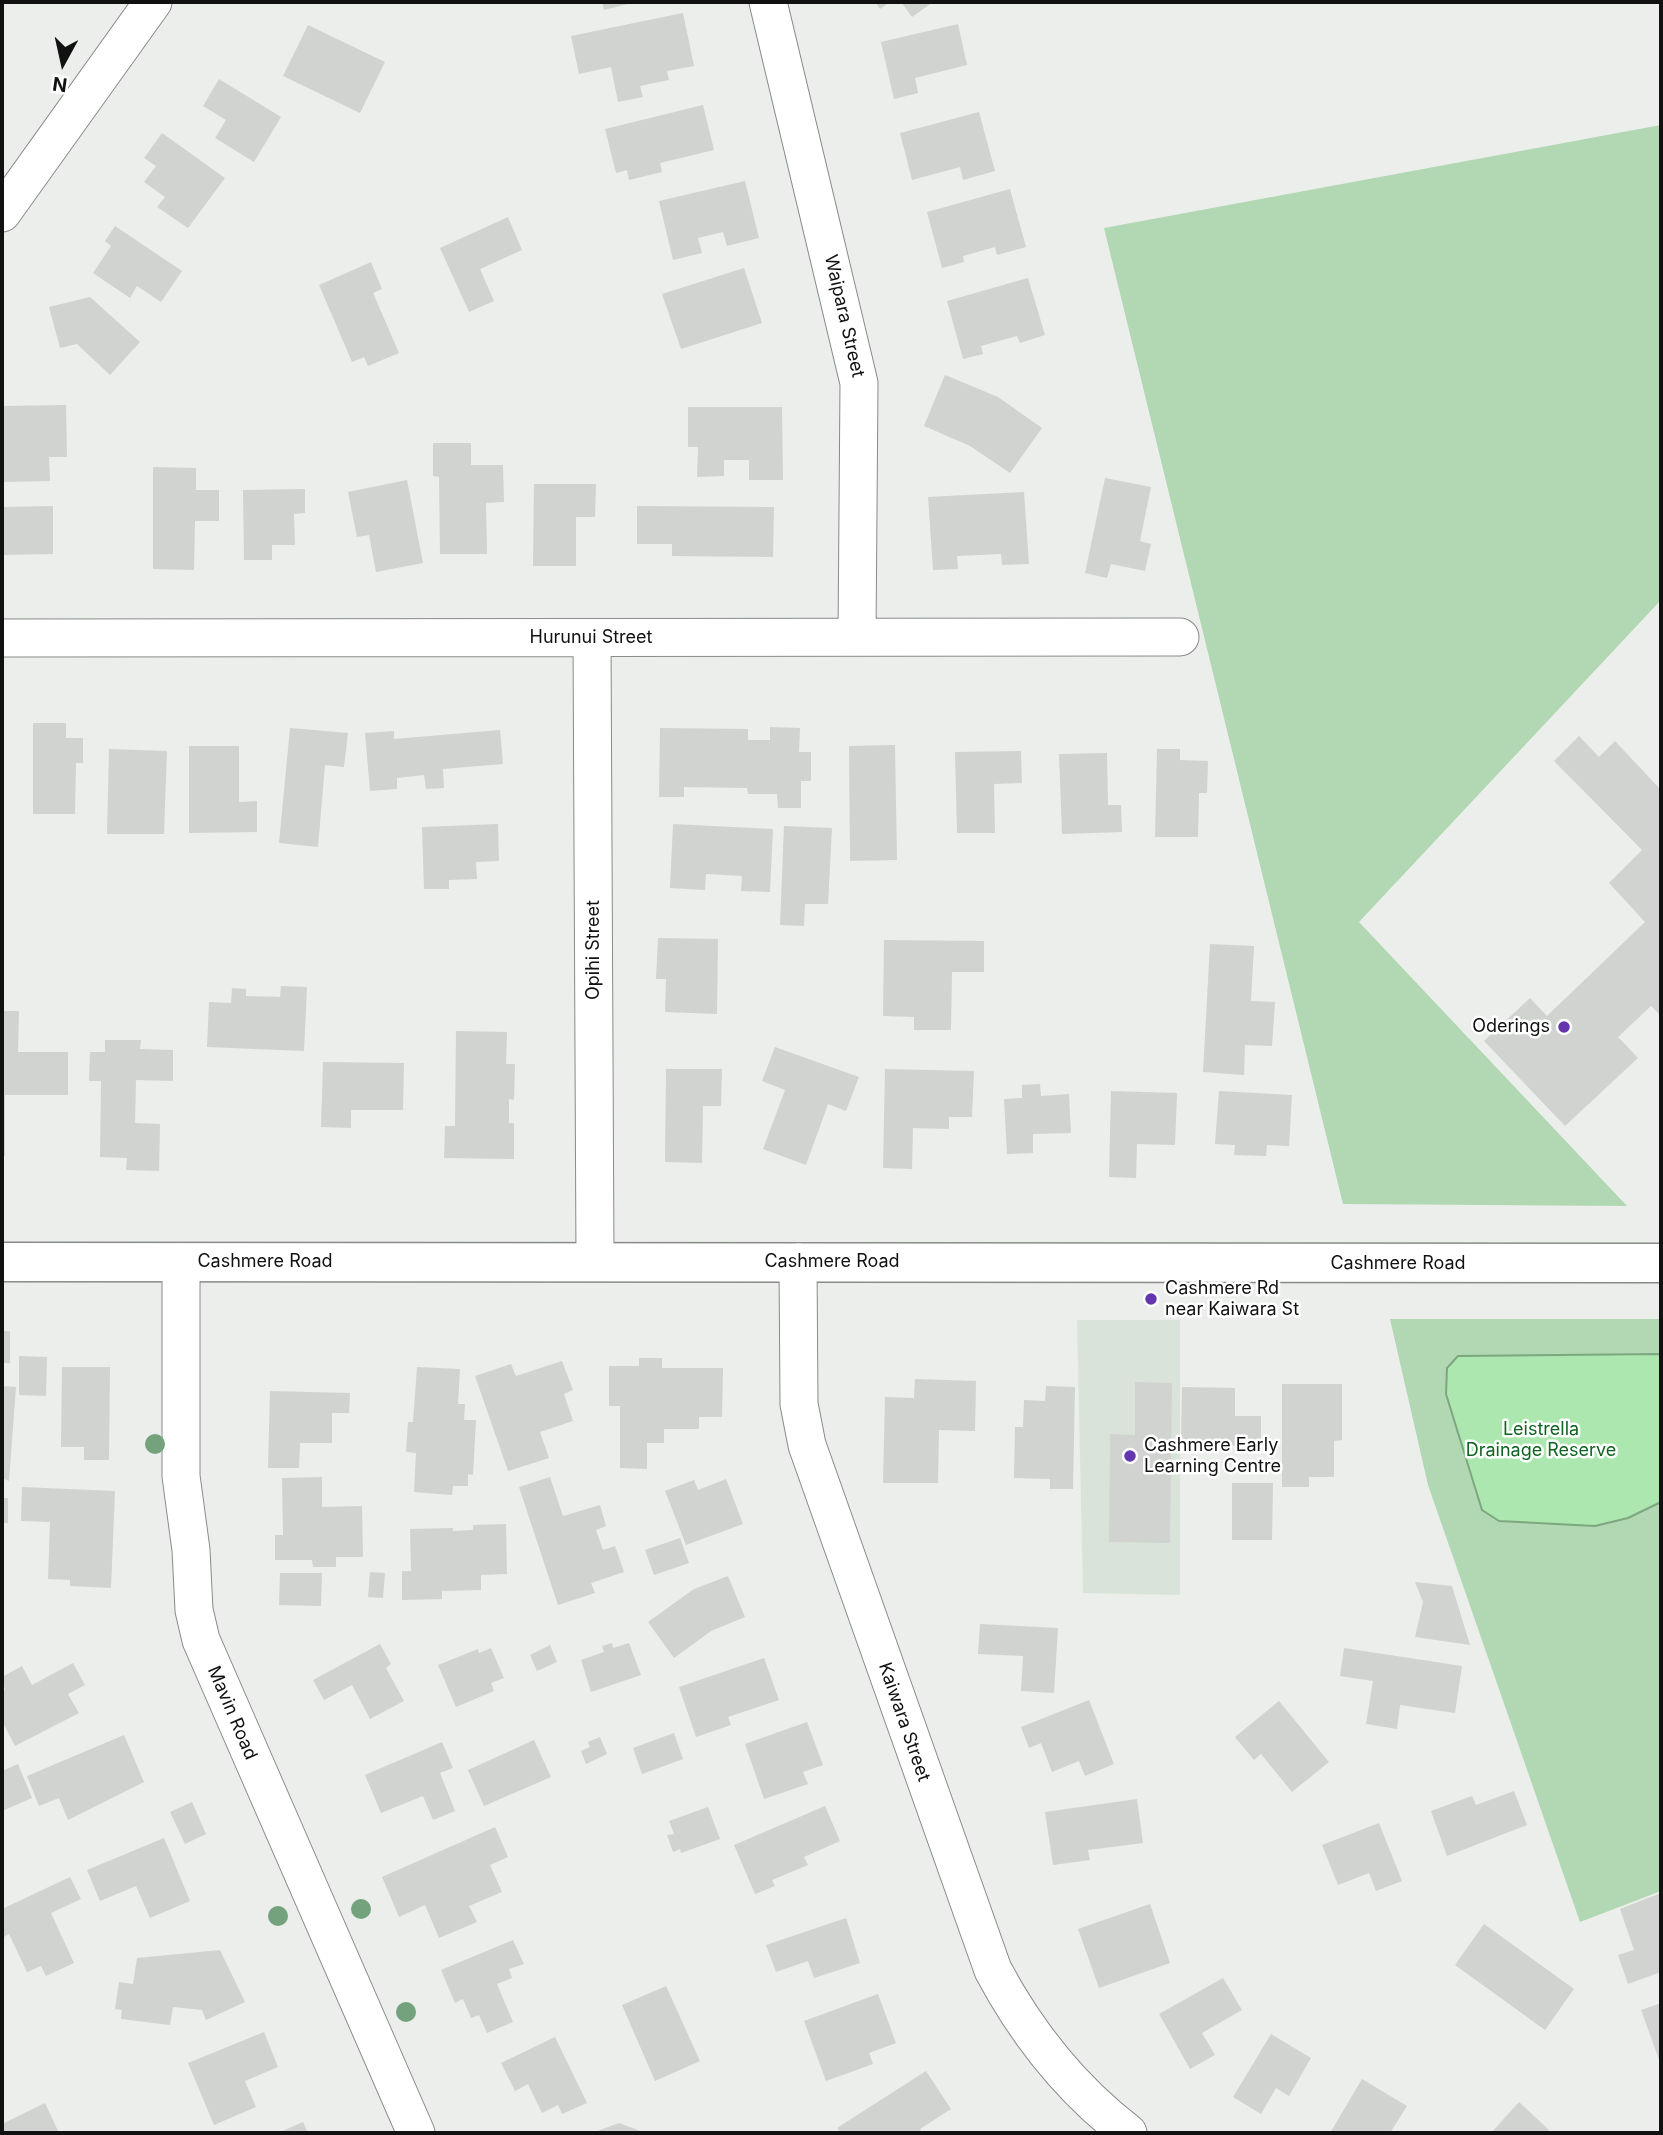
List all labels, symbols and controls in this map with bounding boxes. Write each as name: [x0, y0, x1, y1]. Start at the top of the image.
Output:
north arrow: [28, 28, 98, 98]
text: N: [51, 72, 69, 97]
street label: Waipara Street: [819, 253, 869, 379]
street label: Hurunui Street: [530, 627, 652, 649]
street label: Opihi Street: [583, 900, 605, 1000]
place label: Oderings: [1472, 1016, 1550, 1038]
marker: Oderings: [1556, 1019, 1572, 1035]
street label: Cashmere Road: [197, 1251, 333, 1273]
street label: Cashmere Road: [764, 1251, 900, 1273]
street label: Cashmere Road: [1330, 1253, 1466, 1275]
place label: Cashmere Rd near Kaiwara St: [1165, 1278, 1299, 1320]
marker: Cashmere Rd near Kaiwara St: [1143, 1291, 1159, 1307]
park label: Leistrella Drainage Reserve: [1466, 1419, 1616, 1462]
place label: Cashmere Early Learning Centre: [1144, 1435, 1281, 1478]
marker: Cashmere Early Learning Centre: [1122, 1448, 1138, 1464]
street label: Kaiwara Street: [874, 1660, 934, 1784]
street label: Mavin Road: [203, 1663, 261, 1763]

